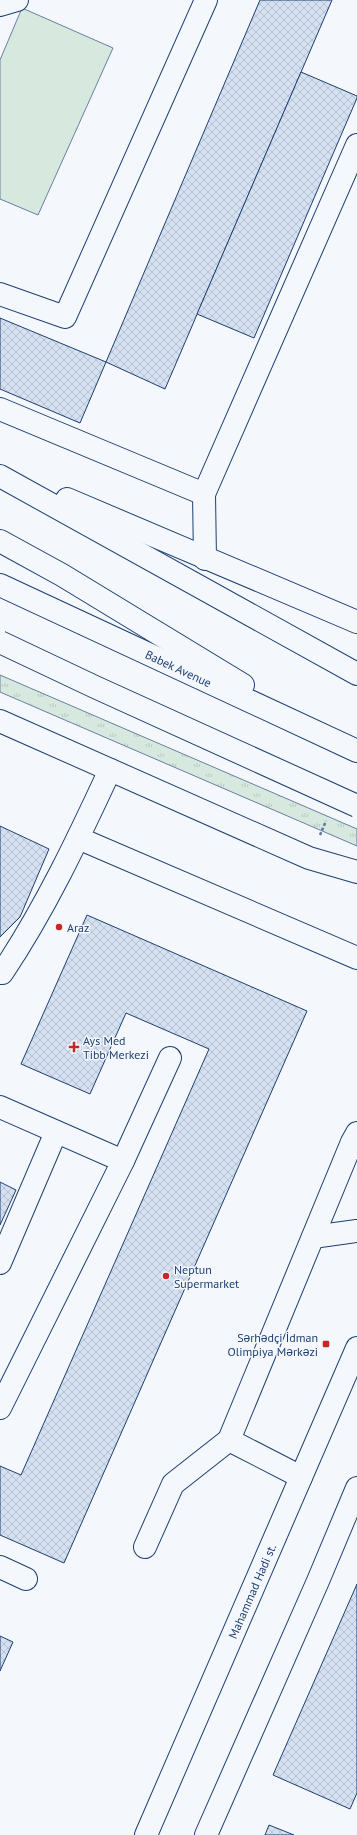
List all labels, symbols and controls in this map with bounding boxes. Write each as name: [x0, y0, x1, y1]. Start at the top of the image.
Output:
street label: Babek Avenue: [143, 646, 214, 690]
place label: Araz: [67, 920, 89, 935]
marker: Araz: [54, 922, 64, 932]
place label: Ays Med Tibb Merkezi: [83, 1033, 149, 1062]
marker: Ays Med Tibb Merkezi: [68, 1041, 80, 1053]
place label: Neptun Supermarket: [174, 1262, 239, 1291]
marker: Neptun Supermarket: [161, 1271, 171, 1281]
place label: Sərhədçi İdman Olimpiya Mərkəzi: [228, 1330, 318, 1359]
marker: Sərhədçi İdman Olimpiya Mərkəzi: [321, 1339, 331, 1349]
street label: Mahammad Hadi st.: [225, 1541, 279, 1641]

